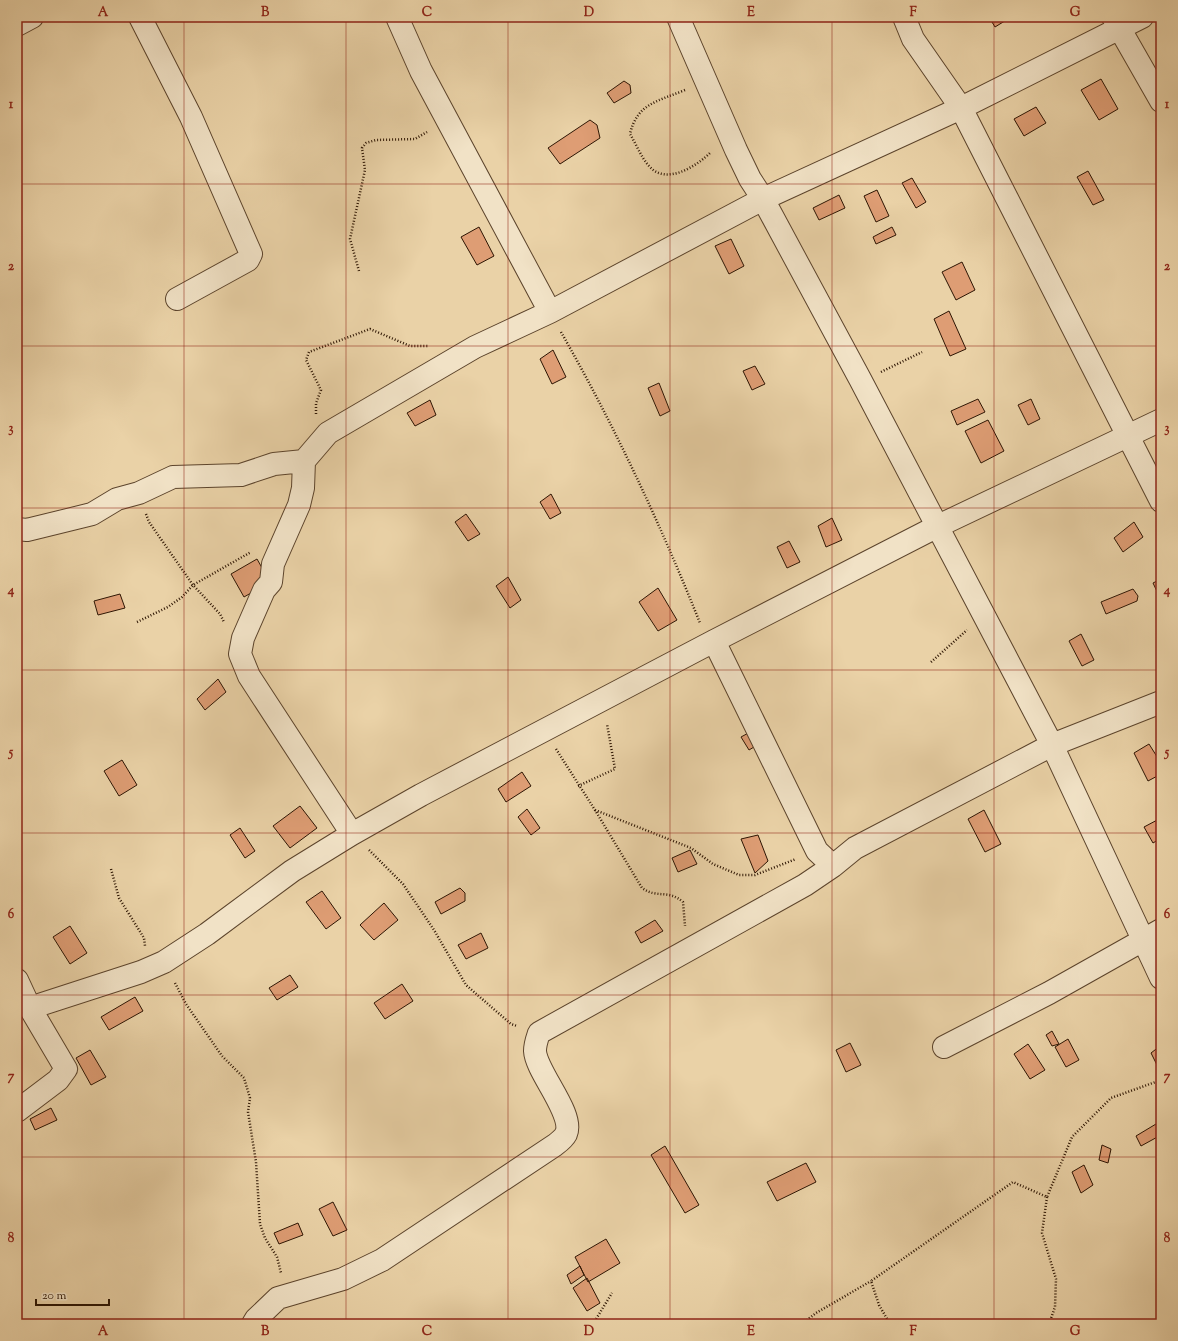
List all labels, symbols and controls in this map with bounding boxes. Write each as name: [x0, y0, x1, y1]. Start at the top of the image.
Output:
text: A: [98, 4, 109, 22]
text: B: [261, 4, 270, 22]
text: C: [422, 4, 432, 22]
text: D: [584, 4, 594, 22]
text: E: [747, 4, 755, 22]
text: F: [909, 4, 917, 22]
text: G: [1070, 4, 1081, 22]
text: 1: [9, 96, 14, 114]
text: 1: [1165, 96, 1170, 114]
text: 2: [8, 258, 15, 276]
text: 2: [1164, 258, 1171, 276]
text: 3: [8, 420, 14, 438]
text: 3: [1164, 420, 1170, 438]
text: 4: [7, 582, 15, 600]
text: 4: [1163, 582, 1171, 600]
text: 5: [8, 744, 14, 762]
text: 5: [1164, 744, 1170, 762]
text: 6: [8, 906, 15, 924]
text: 6: [1164, 906, 1171, 924]
text: 7: [8, 1068, 15, 1086]
text: 7: [1164, 1068, 1171, 1086]
text: 8: [8, 1230, 15, 1248]
text: 8: [1164, 1230, 1171, 1248]
scale bar: [36, 1281, 109, 1307]
text: 20 m: [42, 1287, 67, 1305]
text: A: [98, 1323, 109, 1341]
text: B: [261, 1323, 270, 1341]
text: C: [422, 1323, 432, 1341]
text: D: [584, 1323, 594, 1341]
text: E: [747, 1323, 755, 1341]
text: F: [909, 1323, 917, 1341]
text: G: [1070, 1323, 1081, 1341]

